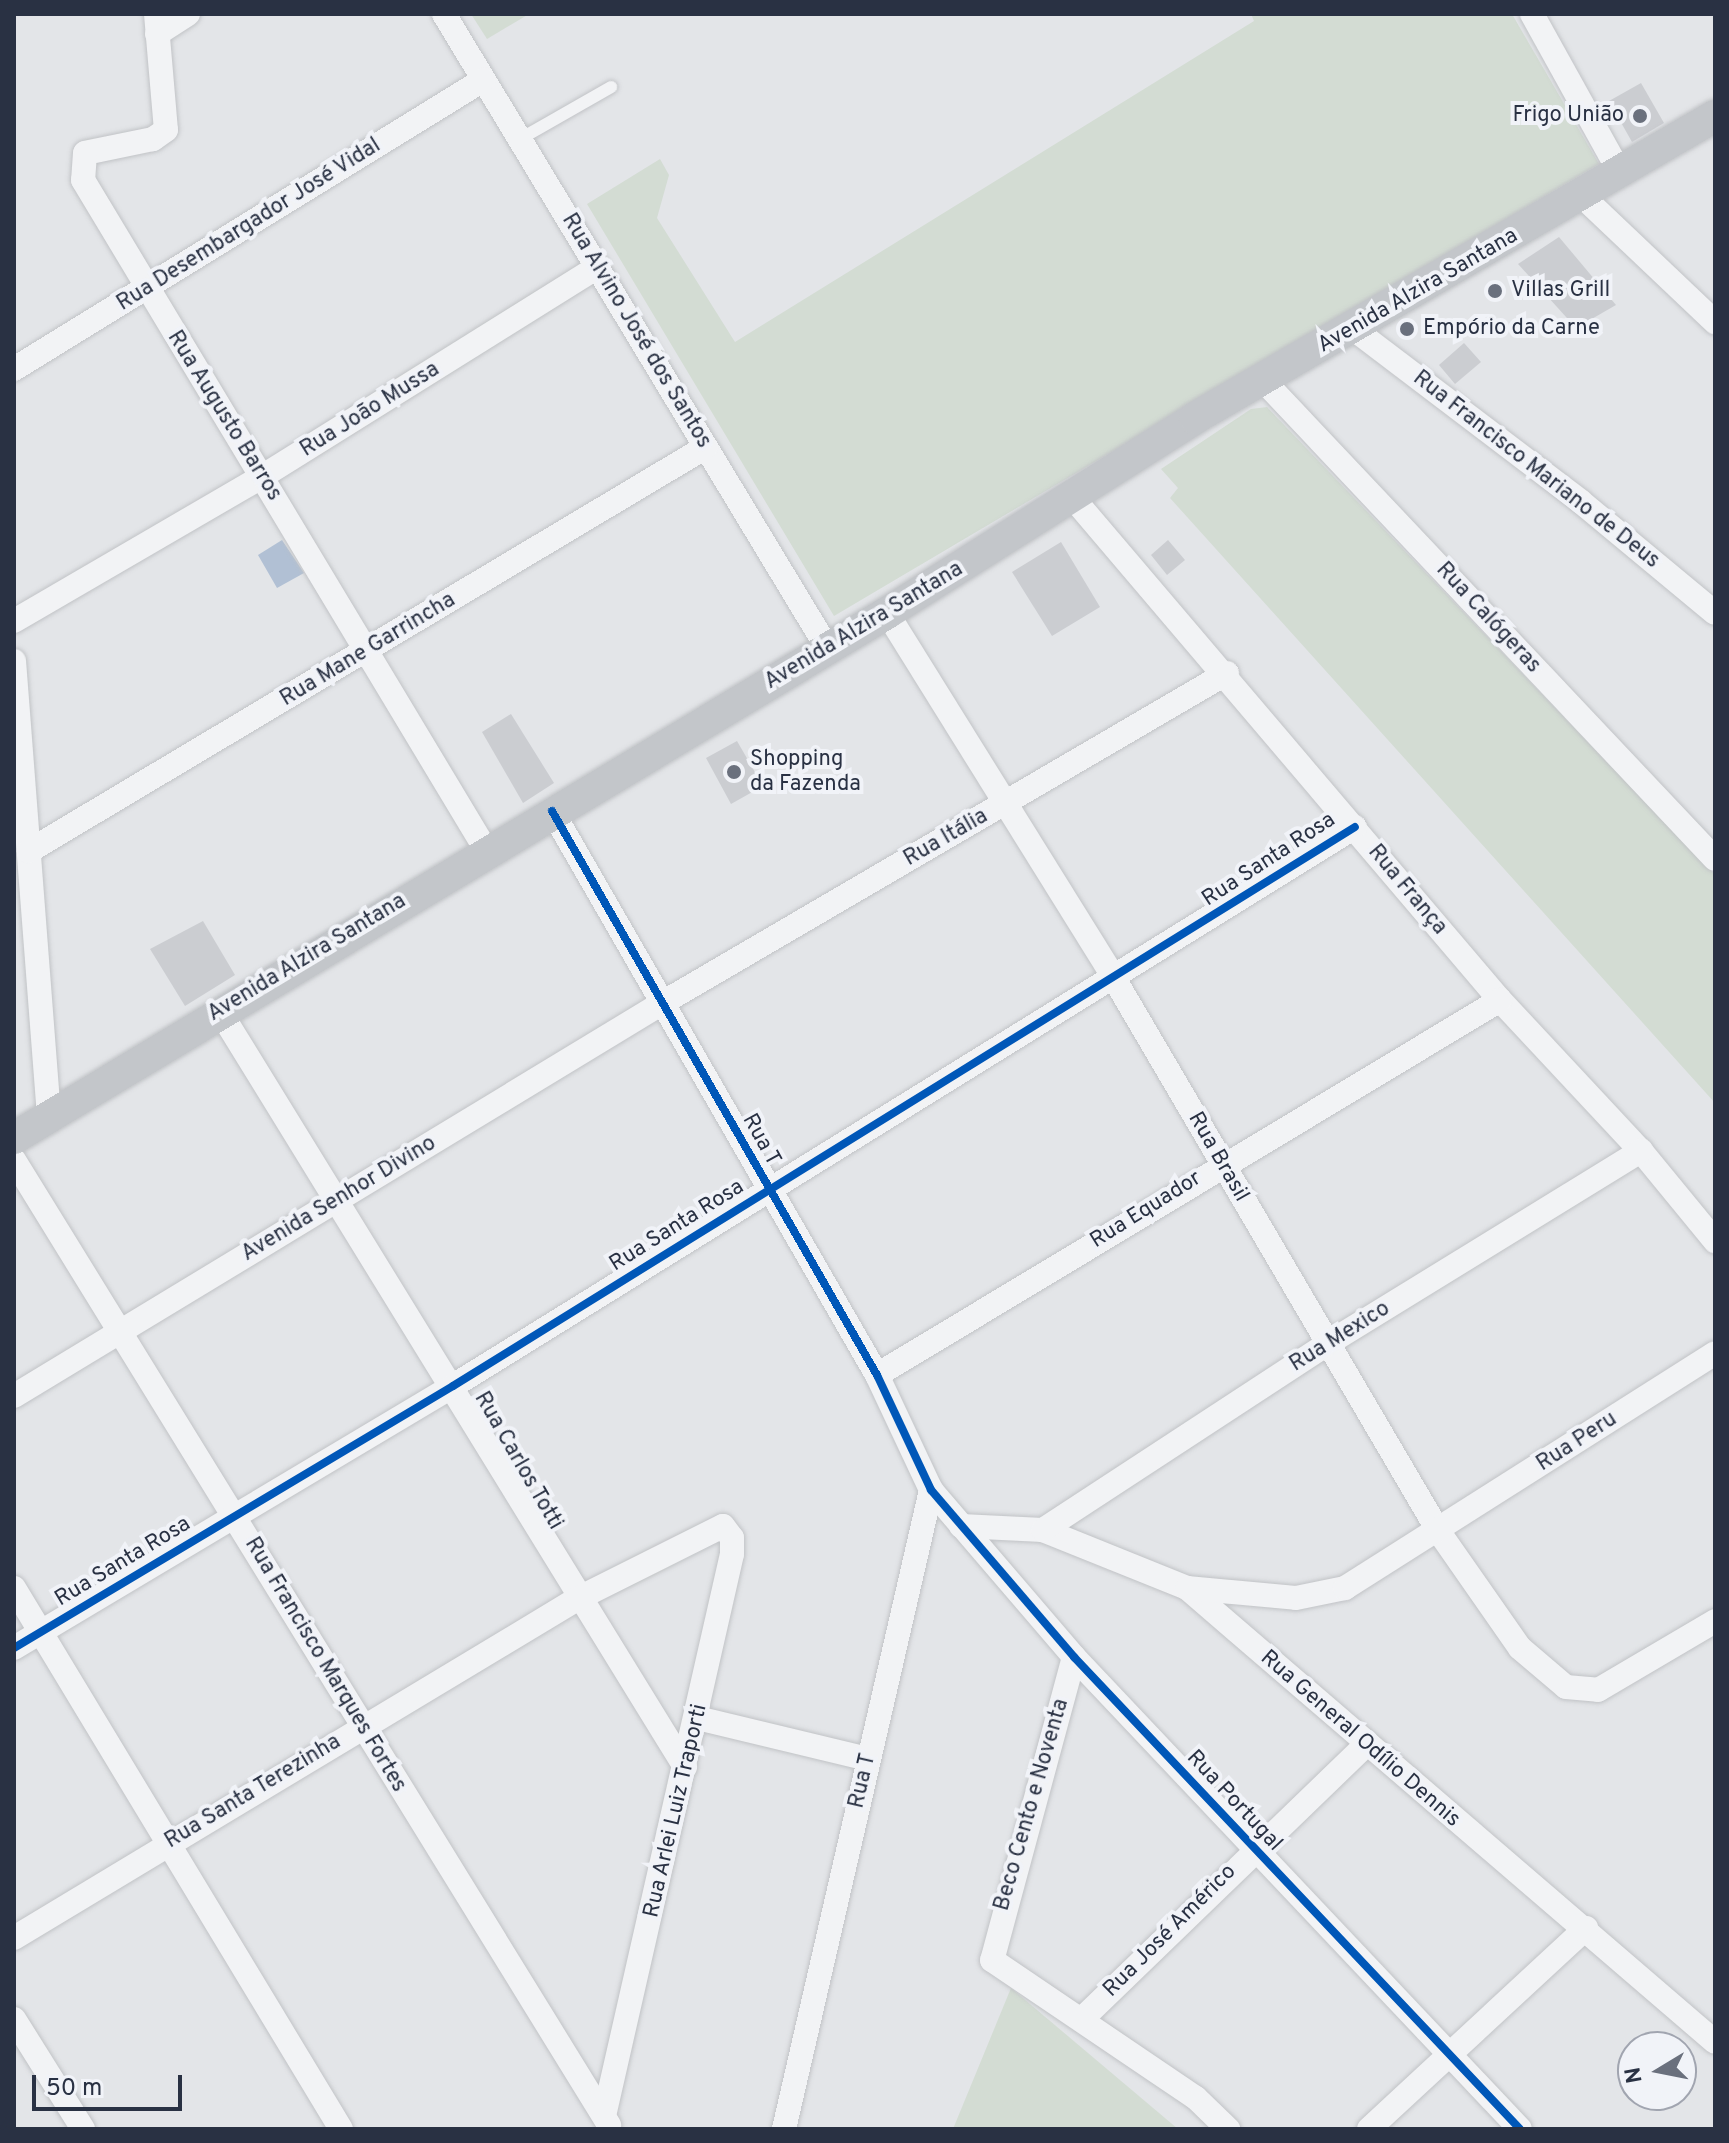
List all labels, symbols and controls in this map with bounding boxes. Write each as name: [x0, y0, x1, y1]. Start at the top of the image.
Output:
place label: Frigo União: [1513, 103, 1624, 129]
marker: Frigo União: [1631, 107, 1649, 125]
street label: Rua Desembargador José Vidal: [112, 133, 386, 317]
street label: Rua Alvino José dos Santos: [555, 209, 717, 453]
street label: Avenida Alzira Santana: [1313, 223, 1523, 359]
place label: Villas Grill: [1511, 278, 1610, 304]
marker: Villas Grill: [1486, 282, 1504, 300]
place label: Empório da Carne: [1423, 316, 1600, 342]
marker: Empório da Carne: [1398, 320, 1416, 338]
street label: Rua Augusto Barros: [161, 326, 287, 506]
street label: Rua João Mussa: [296, 357, 444, 463]
street label: Rua Francisco Mariano de Deus: [1407, 365, 1665, 575]
street label: Avenida Alzira Santana: [760, 556, 968, 696]
street label: Rua Calógeras: [1430, 557, 1546, 679]
street label: Rua Mane Garrincha: [276, 587, 460, 713]
place label: Shopping da Fazenda: [750, 746, 861, 798]
marker: Shopping da Fazenda: [725, 763, 743, 781]
street label: Rua Itália: [899, 803, 993, 873]
street label: Rua Santa Rosa: [1198, 807, 1340, 913]
street label: Rua França: [1362, 840, 1452, 940]
street label: Avenida Alzira Santana: [203, 888, 411, 1028]
street label: Rua Brasil: [1182, 1107, 1254, 1207]
street label: Rua T: [736, 1109, 786, 1171]
street label: Avenida Senhor Divino: [237, 1130, 441, 1268]
street label: Rua Equador: [1086, 1165, 1206, 1255]
street label: Rua Santa Rosa: [605, 1174, 749, 1278]
street label: Rua Mexico: [1285, 1296, 1395, 1378]
street label: Rua Carlos Totti: [468, 1387, 568, 1535]
street label: Rua Peru: [1532, 1406, 1622, 1478]
street label: Rua Santa Rosa: [50, 1511, 196, 1613]
street label: Rua Francisco Marques Fortes: [238, 1533, 412, 1797]
street label: Rua General Odílio Dennis: [1255, 1645, 1465, 1833]
street label: Beco Cento e Noventa: [989, 1696, 1075, 1914]
street label: Rua Arlei Luiz Traporti: [638, 1701, 714, 1921]
street label: Rua Santa Terezinha: [160, 1729, 346, 1855]
street label: Rua Portugal: [1181, 1745, 1287, 1857]
street label: Rua T: [844, 1751, 882, 1811]
street label: Rua José Américo: [1098, 1859, 1242, 2003]
north arrow: [1617, 2031, 1697, 2111]
scale bar: [36, 2059, 186, 2109]
text: N: [1620, 2065, 1650, 2085]
text: 50 m: [46, 2074, 102, 2104]

